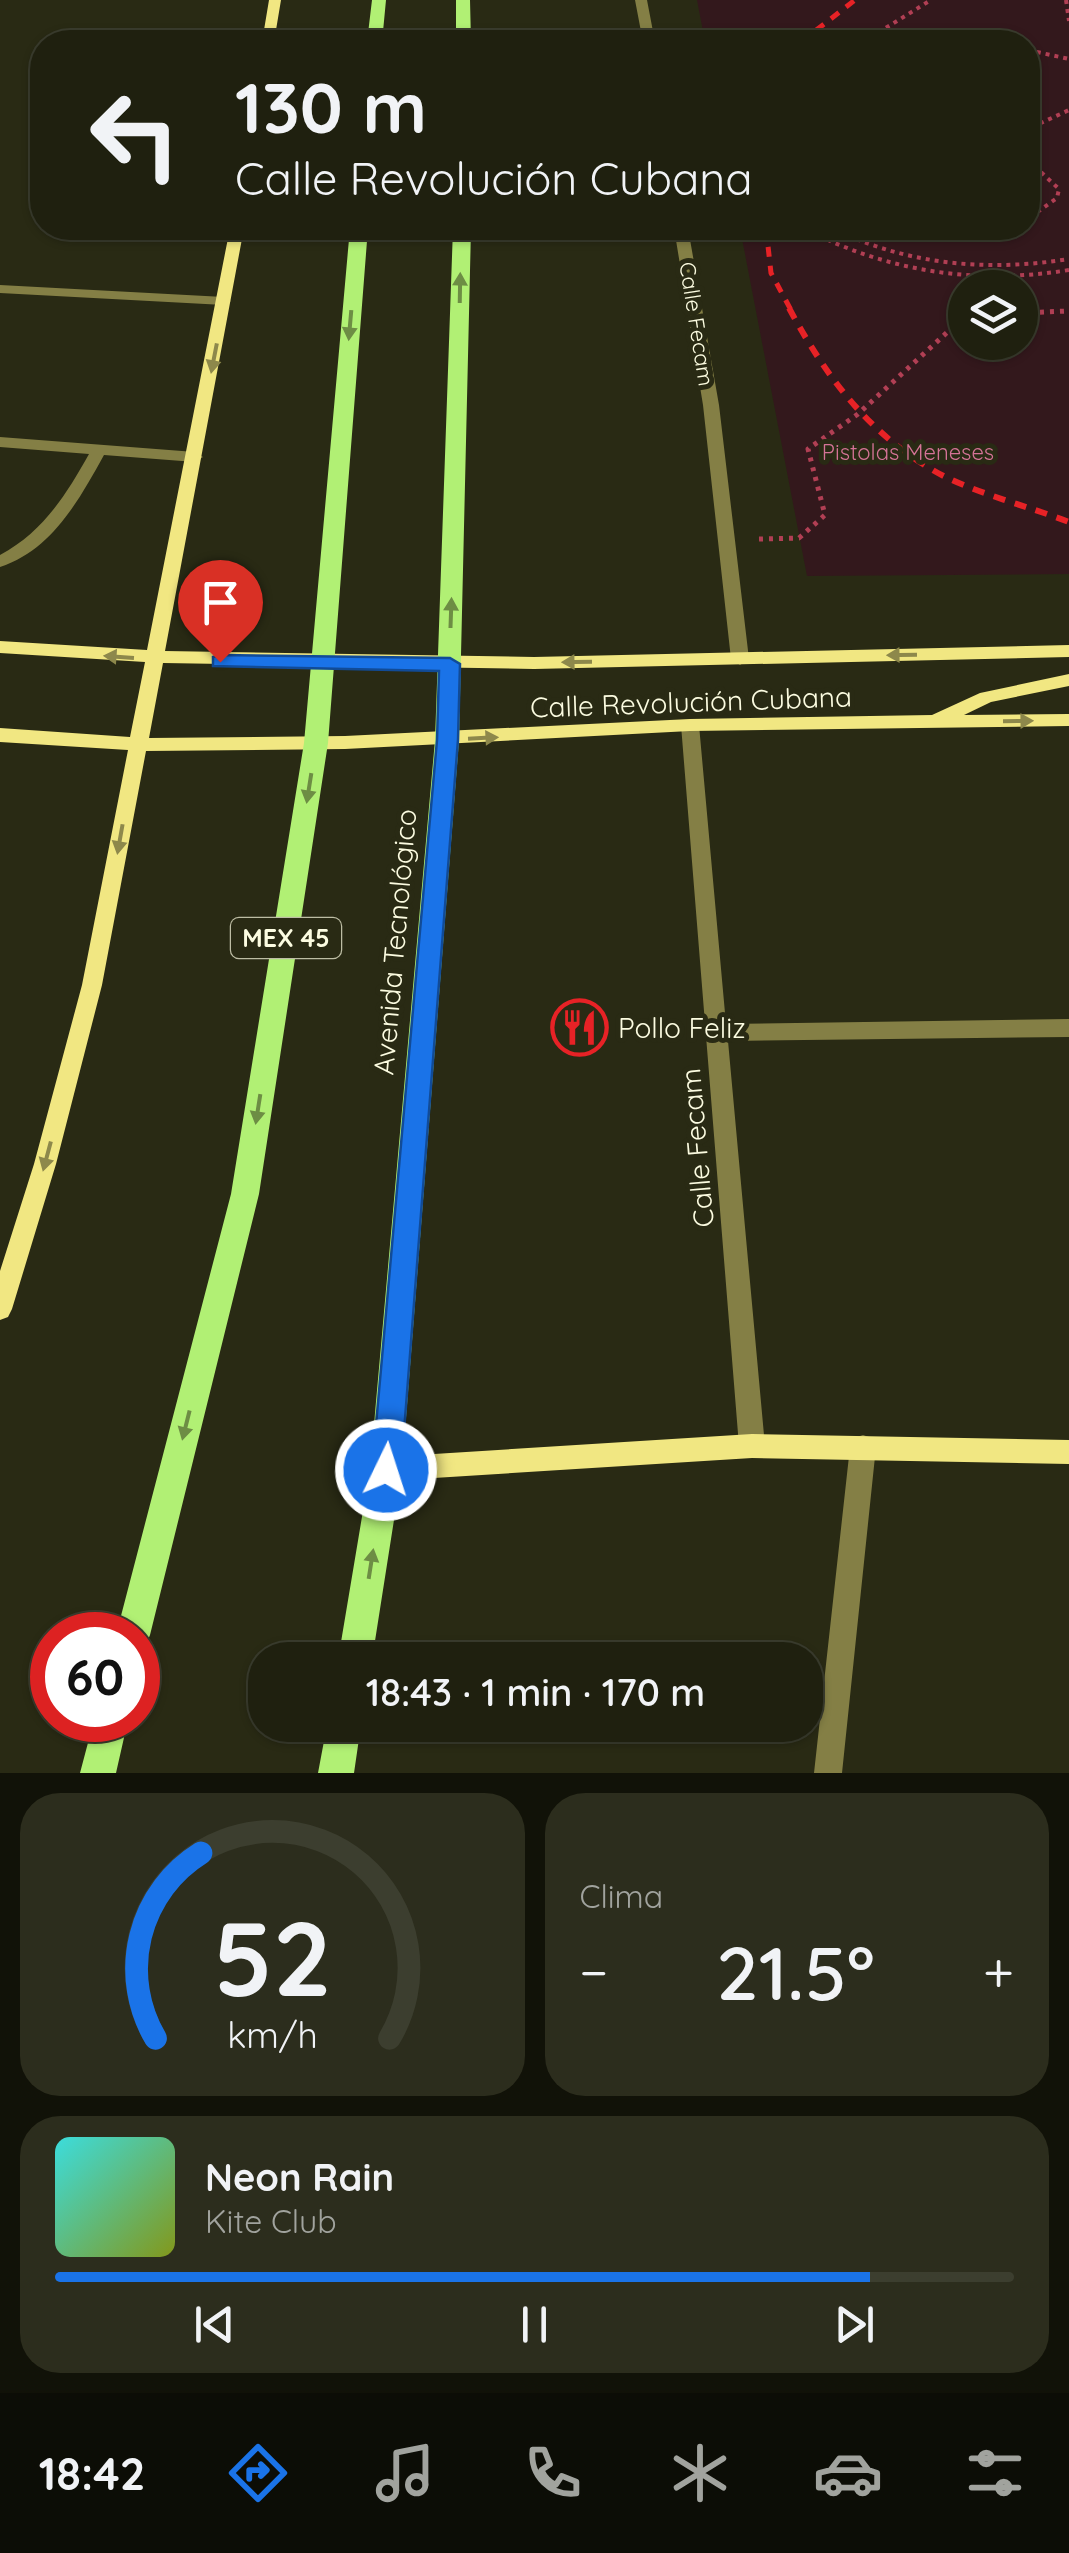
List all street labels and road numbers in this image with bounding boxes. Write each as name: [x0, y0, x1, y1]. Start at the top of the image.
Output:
street label: Calle Fecam: [673, 260, 721, 388]
street label: Calle Revolución Cubana: [529, 678, 852, 725]
street label: Avenida Tecnológico: [365, 808, 424, 1076]
road number: MEX 45: [231, 918, 341, 958]
street label: Calle Fecam: [672, 1067, 721, 1229]

